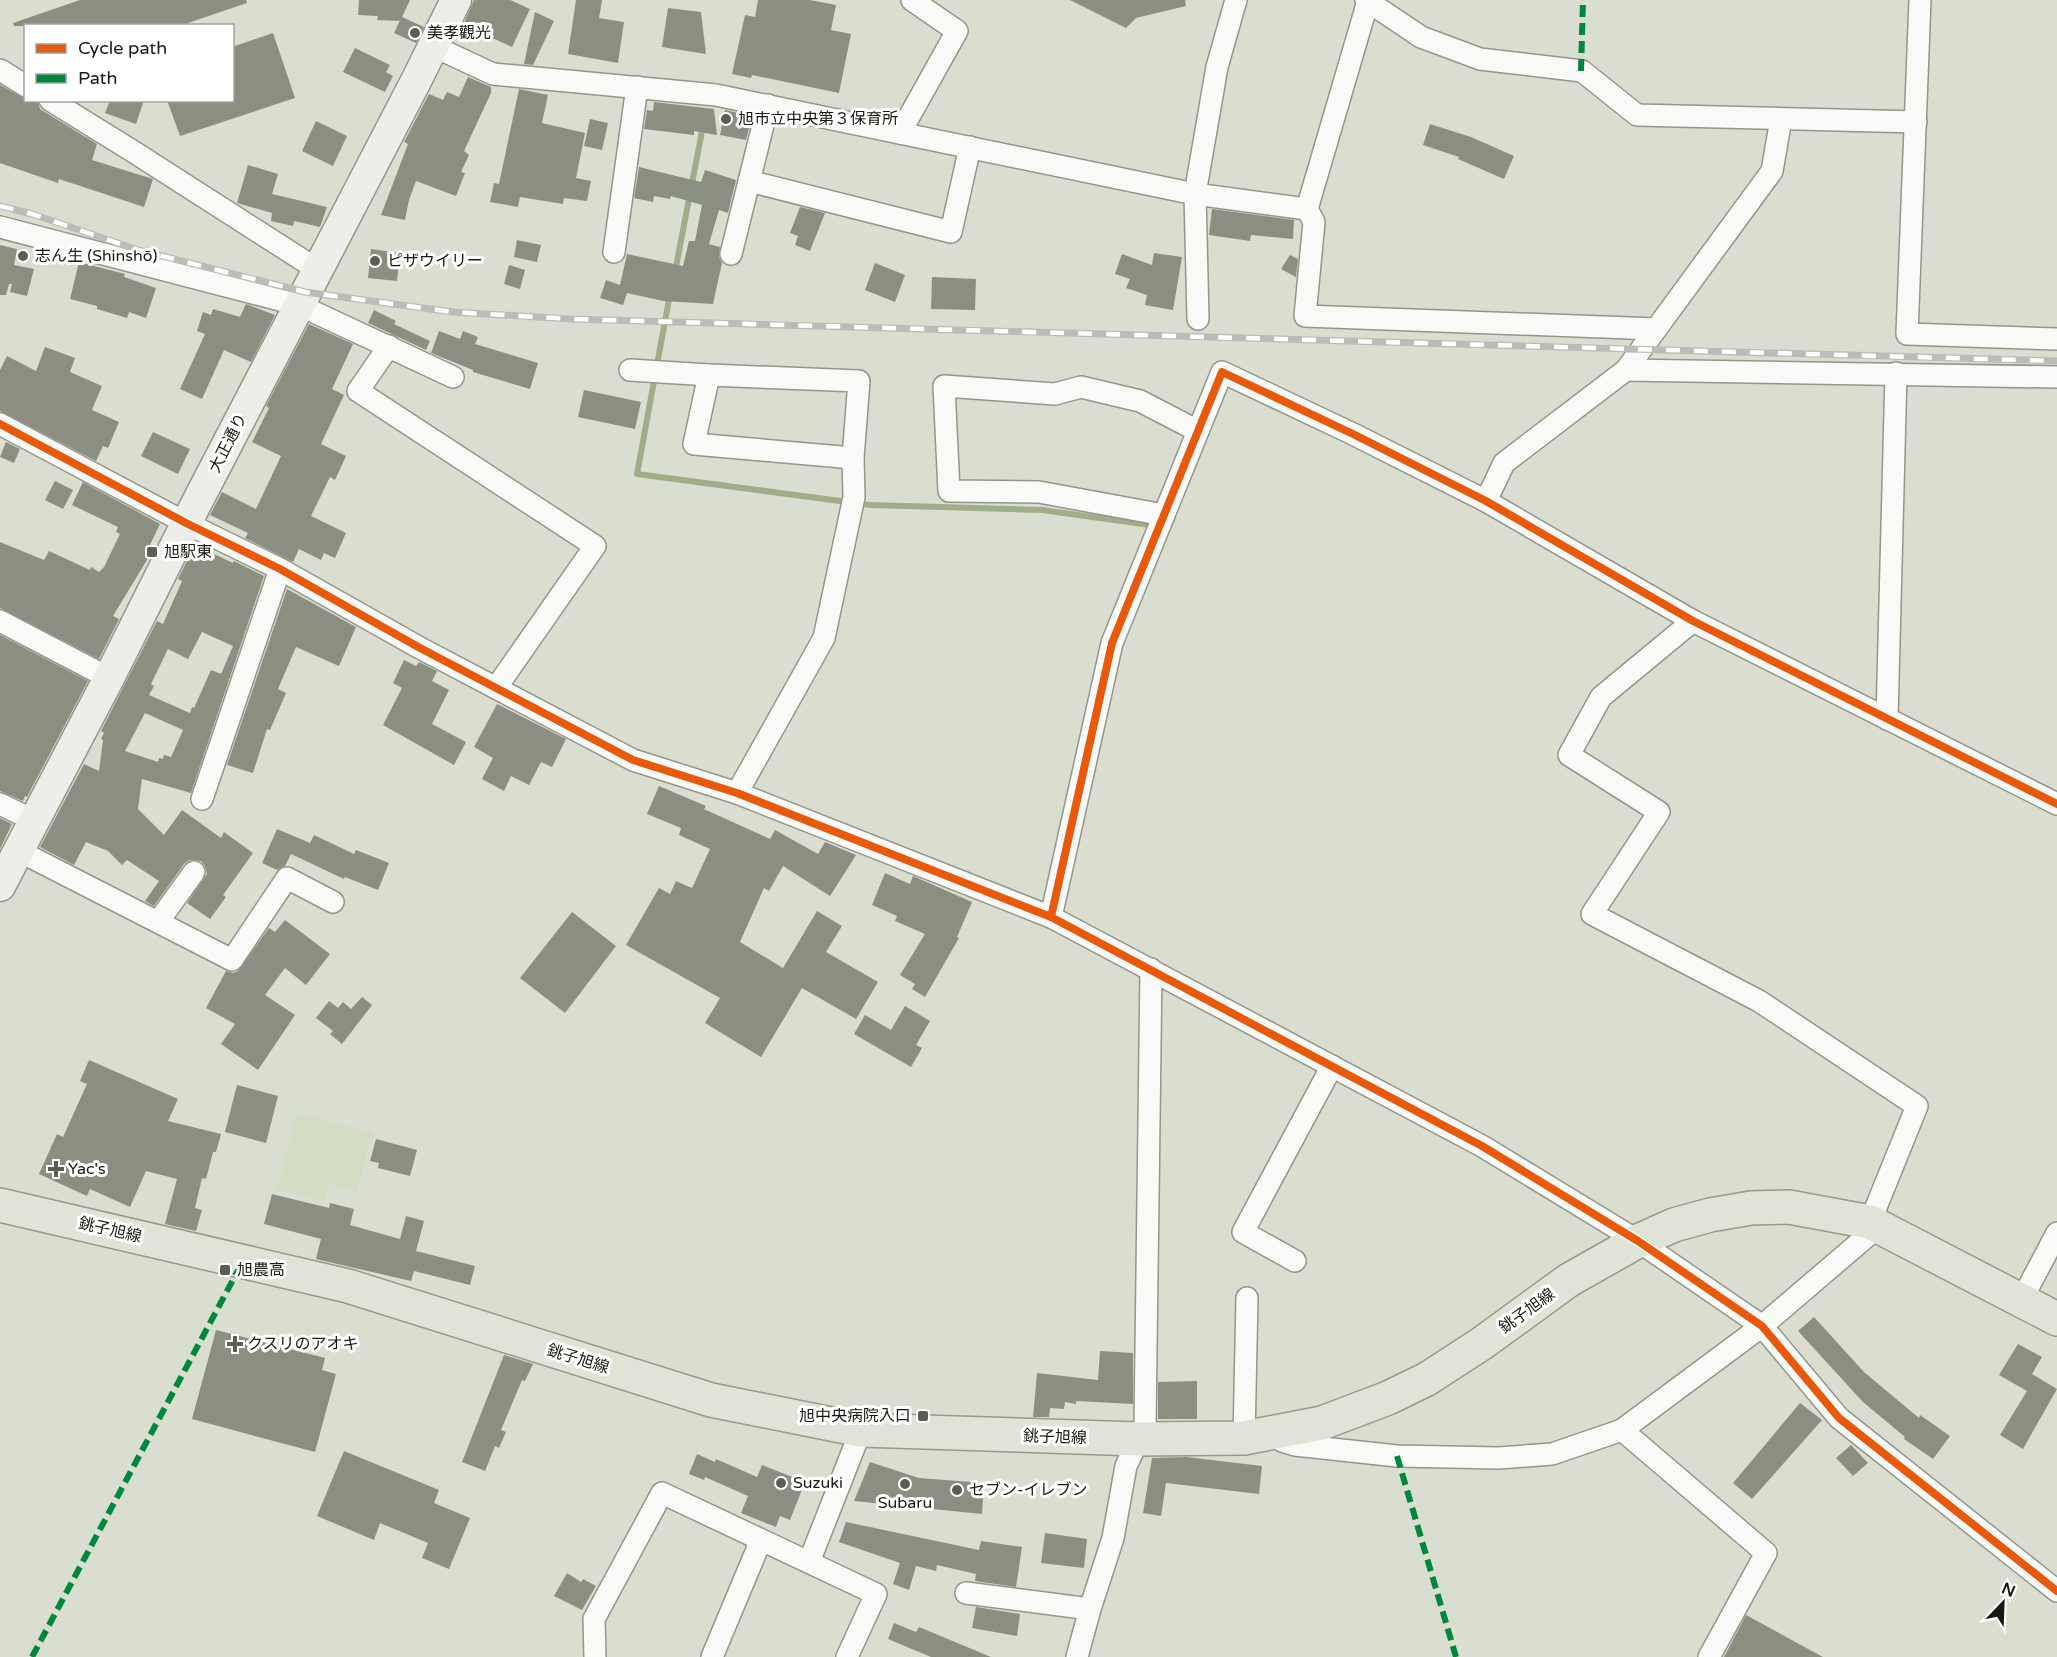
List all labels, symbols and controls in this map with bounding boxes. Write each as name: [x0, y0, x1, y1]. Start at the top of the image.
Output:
place label: 美孝觀光: [427, 23, 491, 43]
legend: [24, 24, 234, 102]
marker: 美孝觀光: [408, 26, 422, 40]
text: Cycle path: [78, 37, 167, 59]
text: Path: [78, 67, 117, 89]
place label: 旭市立中央第３保育所: [738, 109, 898, 129]
marker: 旭市立中央第３保育所: [719, 112, 733, 126]
place label: 志ん生 (Shinshō): [35, 246, 158, 266]
marker: 志ん生 (Shinshō): [16, 249, 30, 263]
place label: ピザウイリー: [387, 251, 483, 271]
marker: ピザウイリー: [368, 254, 382, 268]
street label: 大正通り: [205, 410, 251, 476]
place label: 旭駅東: [164, 542, 212, 562]
marker: 旭駅東: [145, 545, 159, 559]
place label: Yac's: [68, 1159, 106, 1179]
marker: Yac's: [49, 1162, 63, 1176]
street label: 銚子旭線: [77, 1213, 143, 1247]
place label: 旭農高: [237, 1260, 285, 1280]
marker: 旭農高: [218, 1263, 232, 1277]
street label: 銚子旭線: [1495, 1284, 1559, 1338]
place label: クスリのアオキ: [247, 1334, 359, 1354]
marker: クスリのアオキ: [228, 1337, 242, 1351]
street label: 銚子旭線: [544, 1340, 612, 1378]
place label: 旭中央病院入口: [799, 1406, 911, 1426]
marker: 旭中央病院入口: [916, 1409, 930, 1423]
street label: 銚子旭線: [1023, 1426, 1087, 1448]
place label: Suzuki: [793, 1473, 843, 1493]
marker: Suzuki: [774, 1476, 788, 1490]
marker: Subaru: [898, 1477, 912, 1491]
place label: セブン-イレブン: [969, 1480, 1088, 1500]
marker: セブン-イレブン: [950, 1483, 964, 1497]
place label: Subaru: [878, 1493, 932, 1513]
north arrow: [1973, 1573, 2033, 1633]
text: N: [1999, 1578, 2018, 1602]

